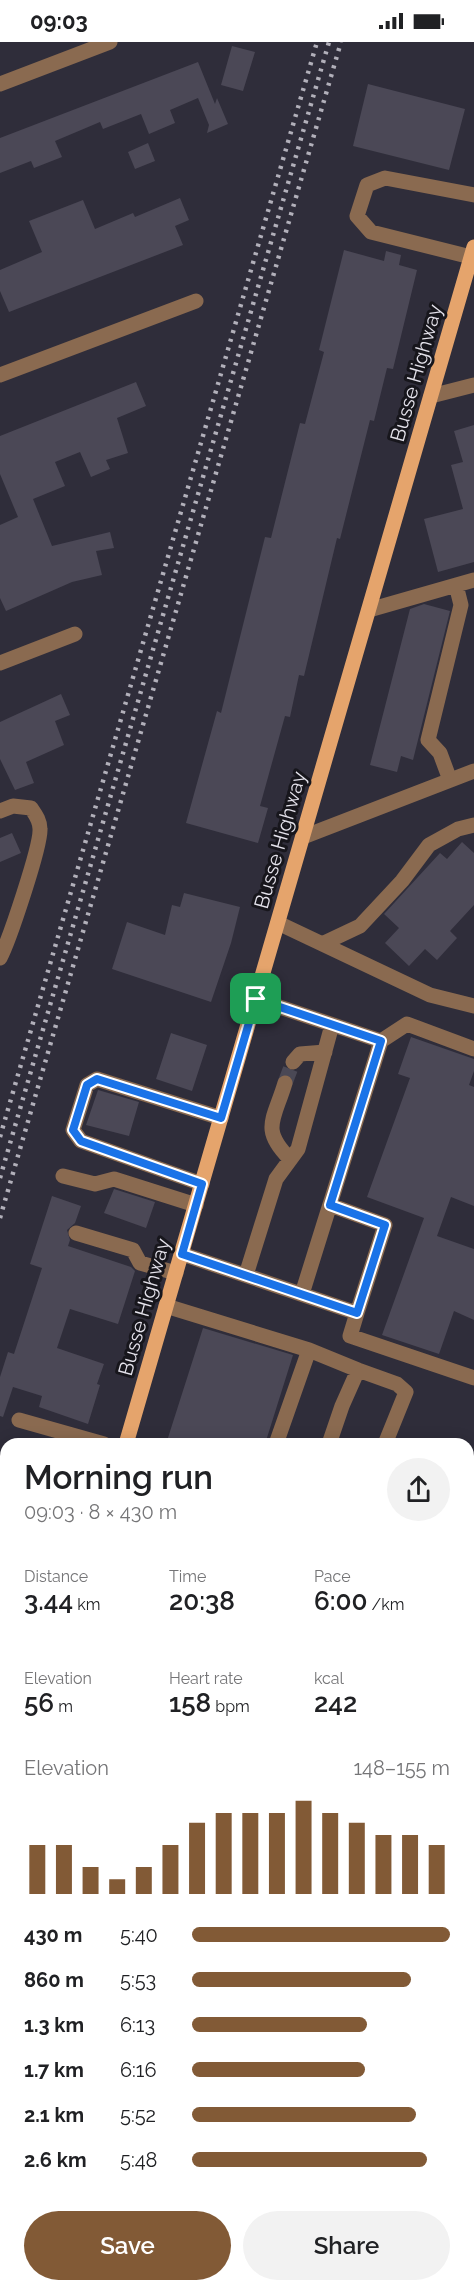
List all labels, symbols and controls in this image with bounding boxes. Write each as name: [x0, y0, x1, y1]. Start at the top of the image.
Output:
text: 09:03: [30, 8, 88, 34]
street label: Busse Highway: [385, 301, 447, 444]
street label: Busse Highway: [249, 768, 311, 911]
pin: [230, 973, 281, 1024]
icon: arrive: [239, 982, 272, 1015]
street label: Busse Highway: [113, 1235, 175, 1378]
text: Morning run: [24, 1458, 213, 1497]
button: share: [387, 1458, 450, 1521]
text: 09:03 · 8 × 430 m: [24, 1500, 177, 1524]
text: Distance: [24, 1567, 88, 1586]
text: Time: [169, 1567, 206, 1586]
text: Pace: [314, 1567, 351, 1586]
text: 3.44: [24, 1586, 73, 1616]
text: 20:38: [169, 1586, 235, 1616]
text: 6:00: [314, 1586, 368, 1616]
text: km: [73, 1595, 100, 1614]
text: /km: [368, 1595, 404, 1614]
text: Elevation: [24, 1669, 92, 1688]
text: Heart rate: [169, 1669, 243, 1688]
text: kcal: [314, 1669, 344, 1688]
text: 56: [24, 1688, 54, 1718]
text: 158: [169, 1688, 211, 1718]
text: 242: [314, 1688, 357, 1718]
text: m: [54, 1697, 73, 1716]
text: bpm: [211, 1697, 250, 1716]
text: Elevation: [24, 1756, 109, 1780]
text: 148–155 m: [354, 1756, 450, 1780]
text: 430 m: [24, 1923, 82, 1947]
text: 5:40: [120, 1923, 158, 1947]
text: 860 m: [24, 1968, 84, 1992]
text: 5:53: [120, 1968, 156, 1992]
text: 1.3 km: [24, 2013, 84, 2037]
text: 6:13: [120, 2013, 155, 2037]
text: 1.7 km: [24, 2058, 84, 2082]
text: 6:16: [120, 2058, 156, 2082]
text: 2.1 km: [24, 2103, 84, 2127]
text: 5:52: [120, 2103, 156, 2127]
text: 2.6 km: [24, 2148, 87, 2172]
text: 5:48: [120, 2148, 157, 2172]
button: Save: [24, 2211, 231, 2280]
button: Share: [243, 2211, 450, 2280]

